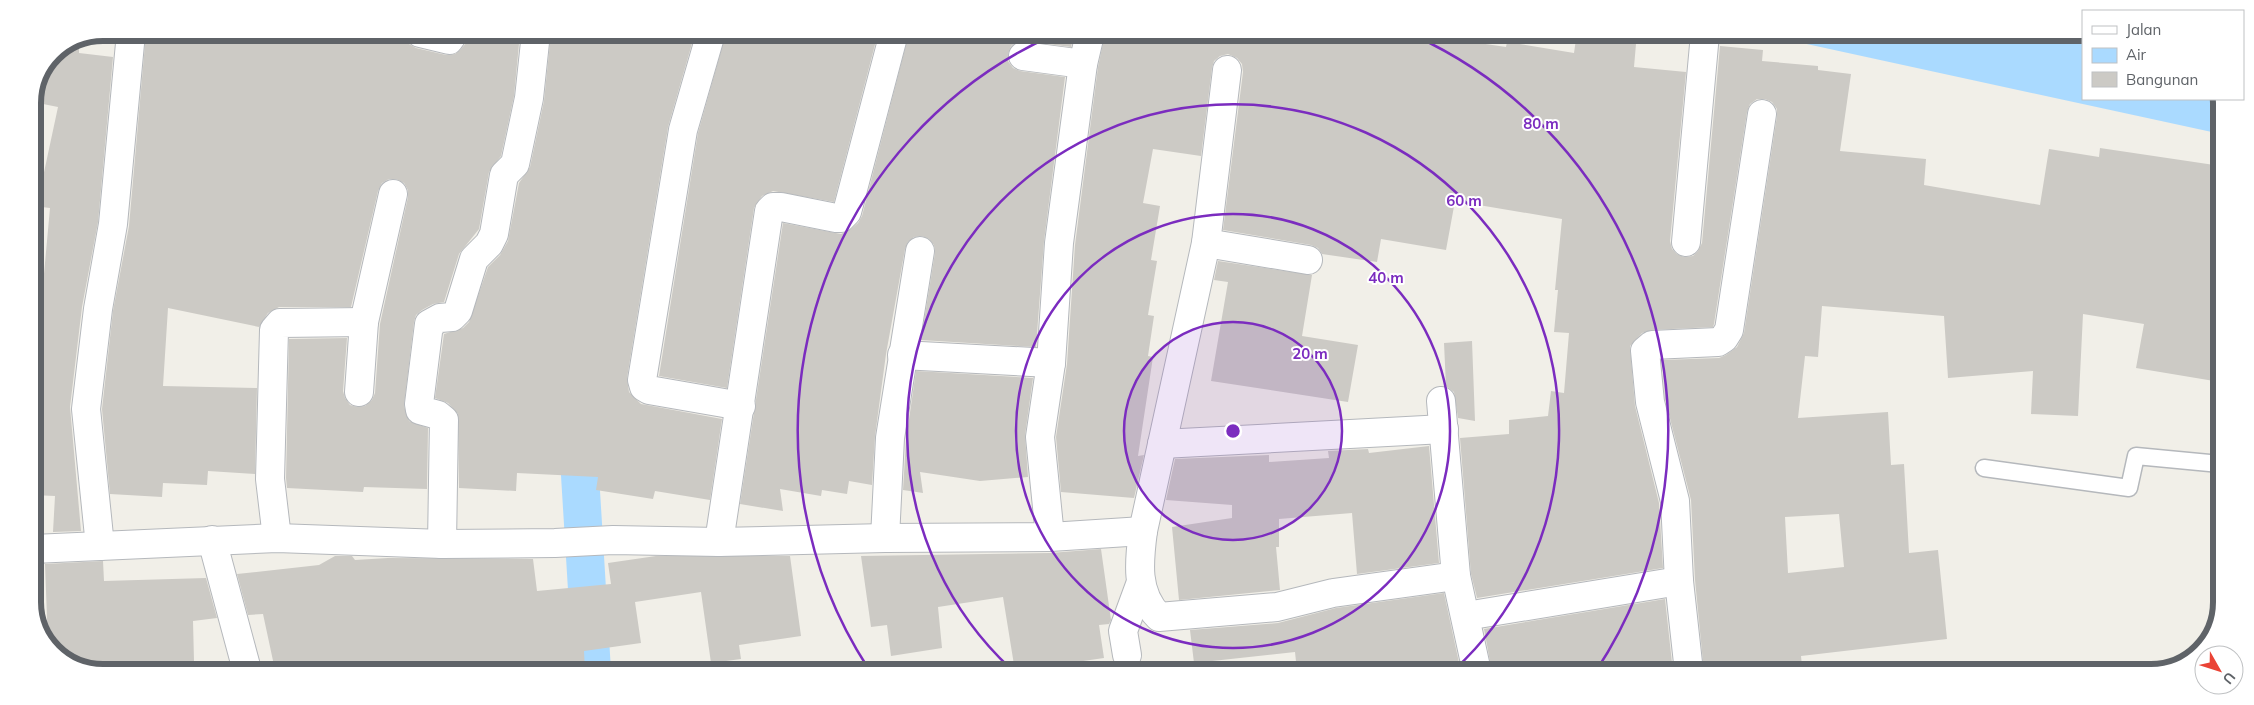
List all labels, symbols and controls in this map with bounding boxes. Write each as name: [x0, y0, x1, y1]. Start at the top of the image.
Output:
legend: [2082, 10, 2244, 100]
text: Jalan: [2126, 20, 2161, 39]
text: Air: [2126, 45, 2147, 64]
text: Bangunan: [2126, 70, 2198, 89]
text: 80 m: [1523, 114, 1559, 133]
text: 60 m: [1446, 191, 1482, 210]
text: 40 m: [1368, 268, 1404, 287]
text: 20 m: [1292, 344, 1328, 363]
centre of rings: [1224, 422, 1242, 440]
north arrow: [2194, 645, 2244, 695]
text: U: [2219, 668, 2239, 688]

